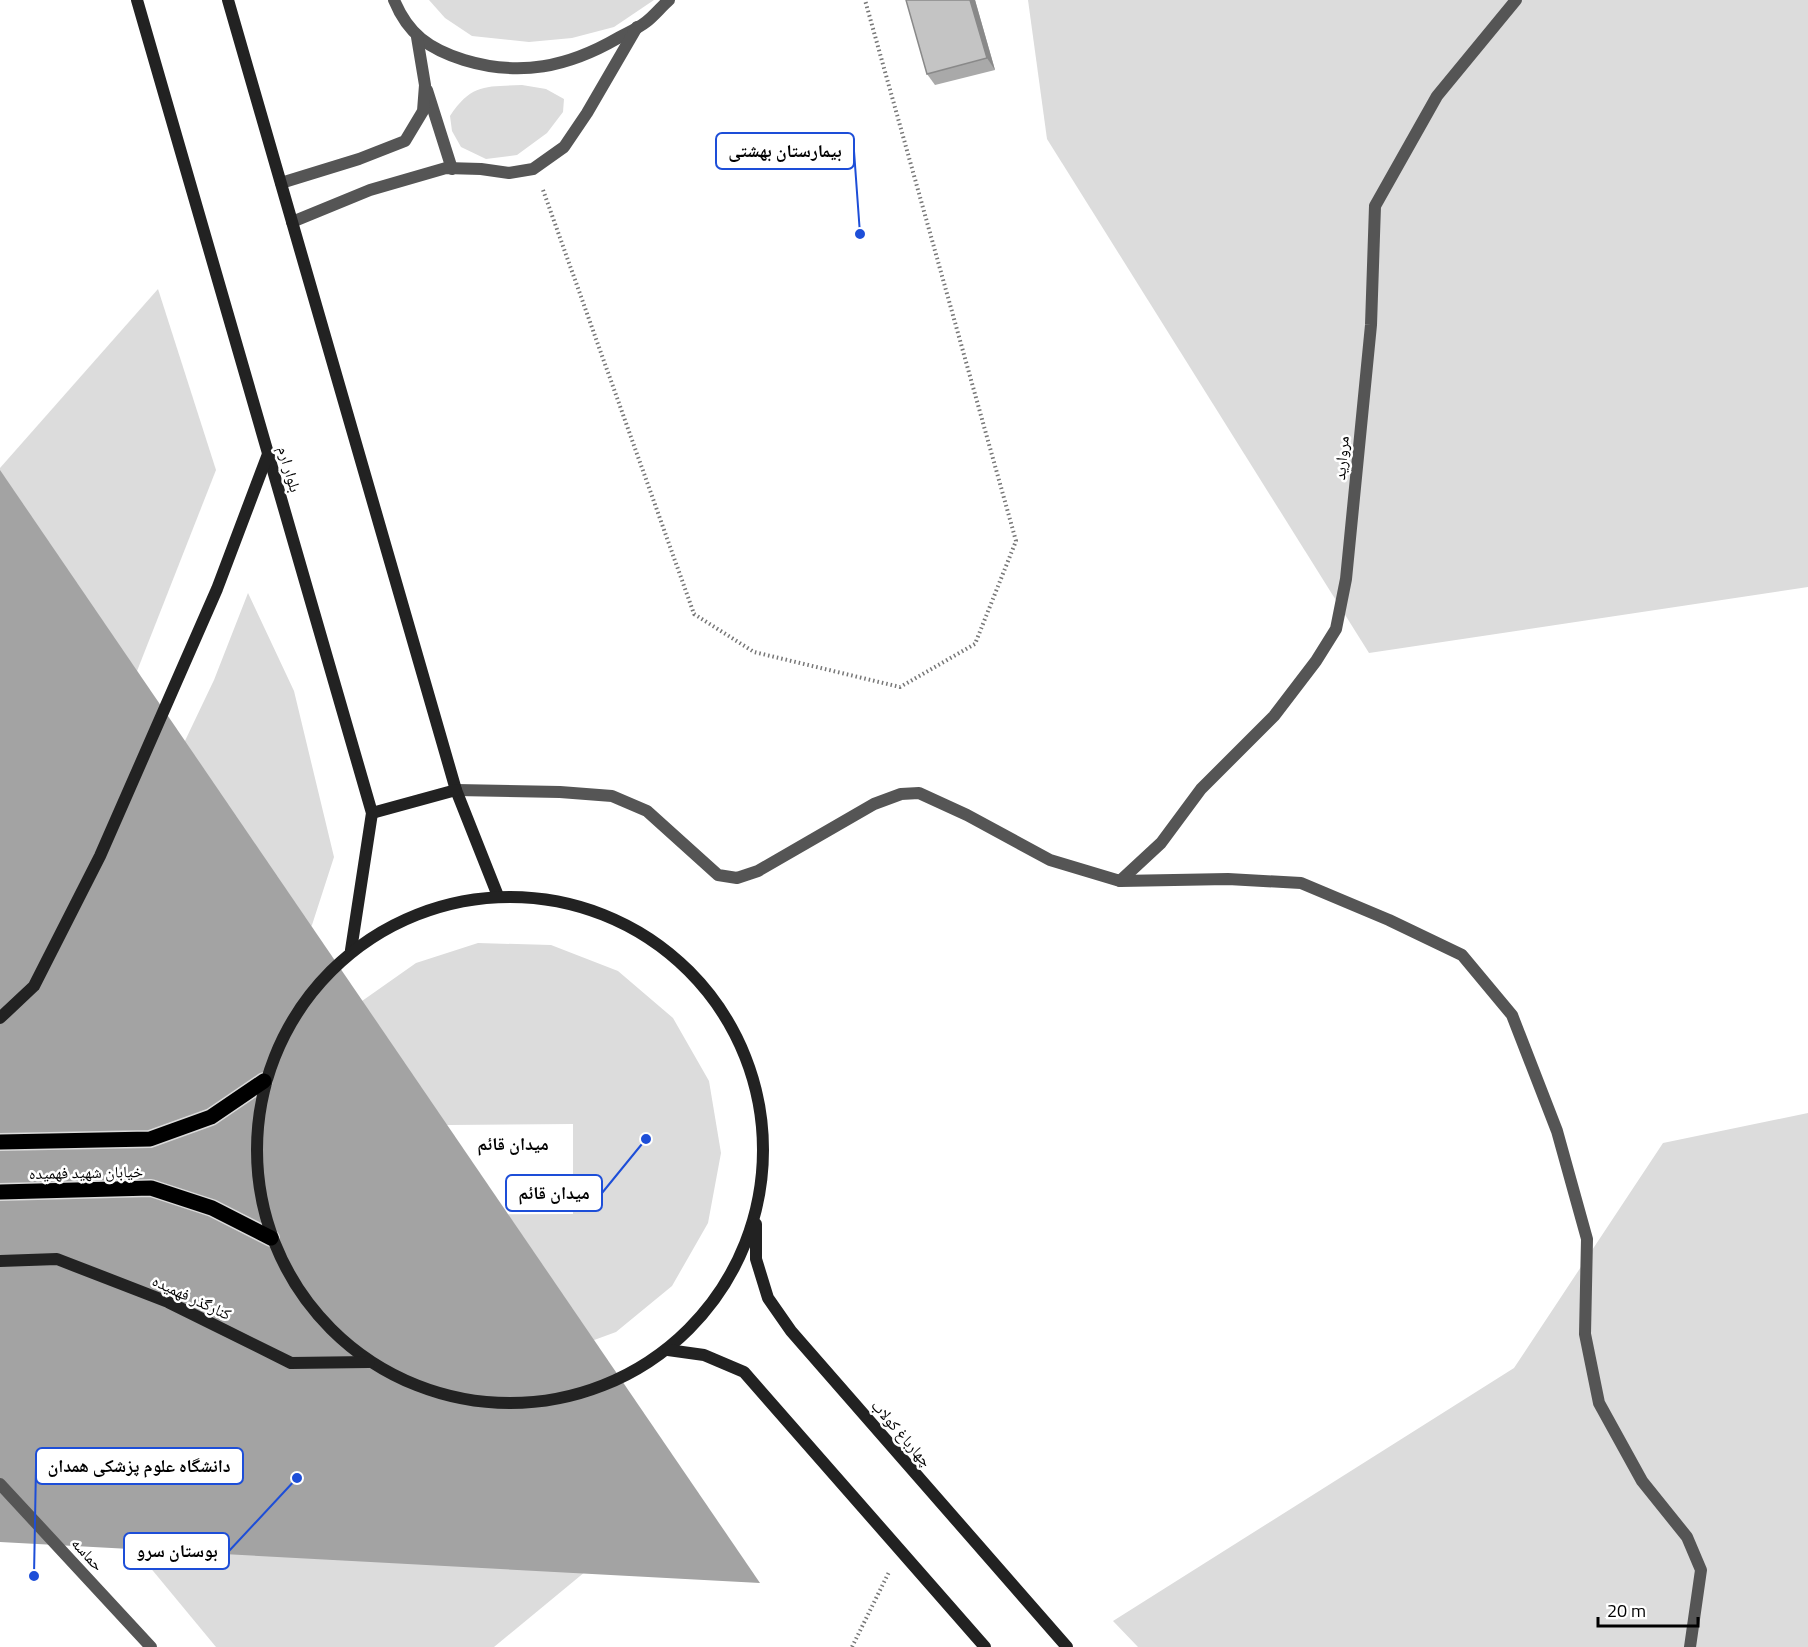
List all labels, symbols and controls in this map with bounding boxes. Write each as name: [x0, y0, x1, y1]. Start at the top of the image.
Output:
callout: بیمارستان بهشتی: [716, 133, 854, 169]
text: بیمارستان بهشتی: [728, 137, 842, 164]
street label: مروارید: [1327, 435, 1355, 481]
street label: بلوار ارم: [272, 443, 308, 495]
district label: میدان قائم: [477, 1130, 549, 1157]
street label: خیابان شهید فهمیده: [29, 1159, 143, 1185]
callout: میدان قائم: [506, 1175, 602, 1211]
text: میدان قائم: [518, 1179, 590, 1206]
street label: کنارگذر فهمیده: [149, 1268, 236, 1326]
street label: چهارباغ کولاب: [866, 1394, 938, 1472]
callout: دانشگاه علوم پزشکی همدان: [36, 1448, 243, 1484]
text: دانشگاه علوم پزشکی همدان: [47, 1452, 231, 1479]
street label: حماسه: [66, 1532, 110, 1576]
callout: بوستان سرو: [124, 1533, 229, 1569]
text: بوستان سرو: [136, 1537, 218, 1564]
scale bar: [1598, 1590, 1698, 1628]
text: 20 m: [1607, 1597, 1646, 1624]

